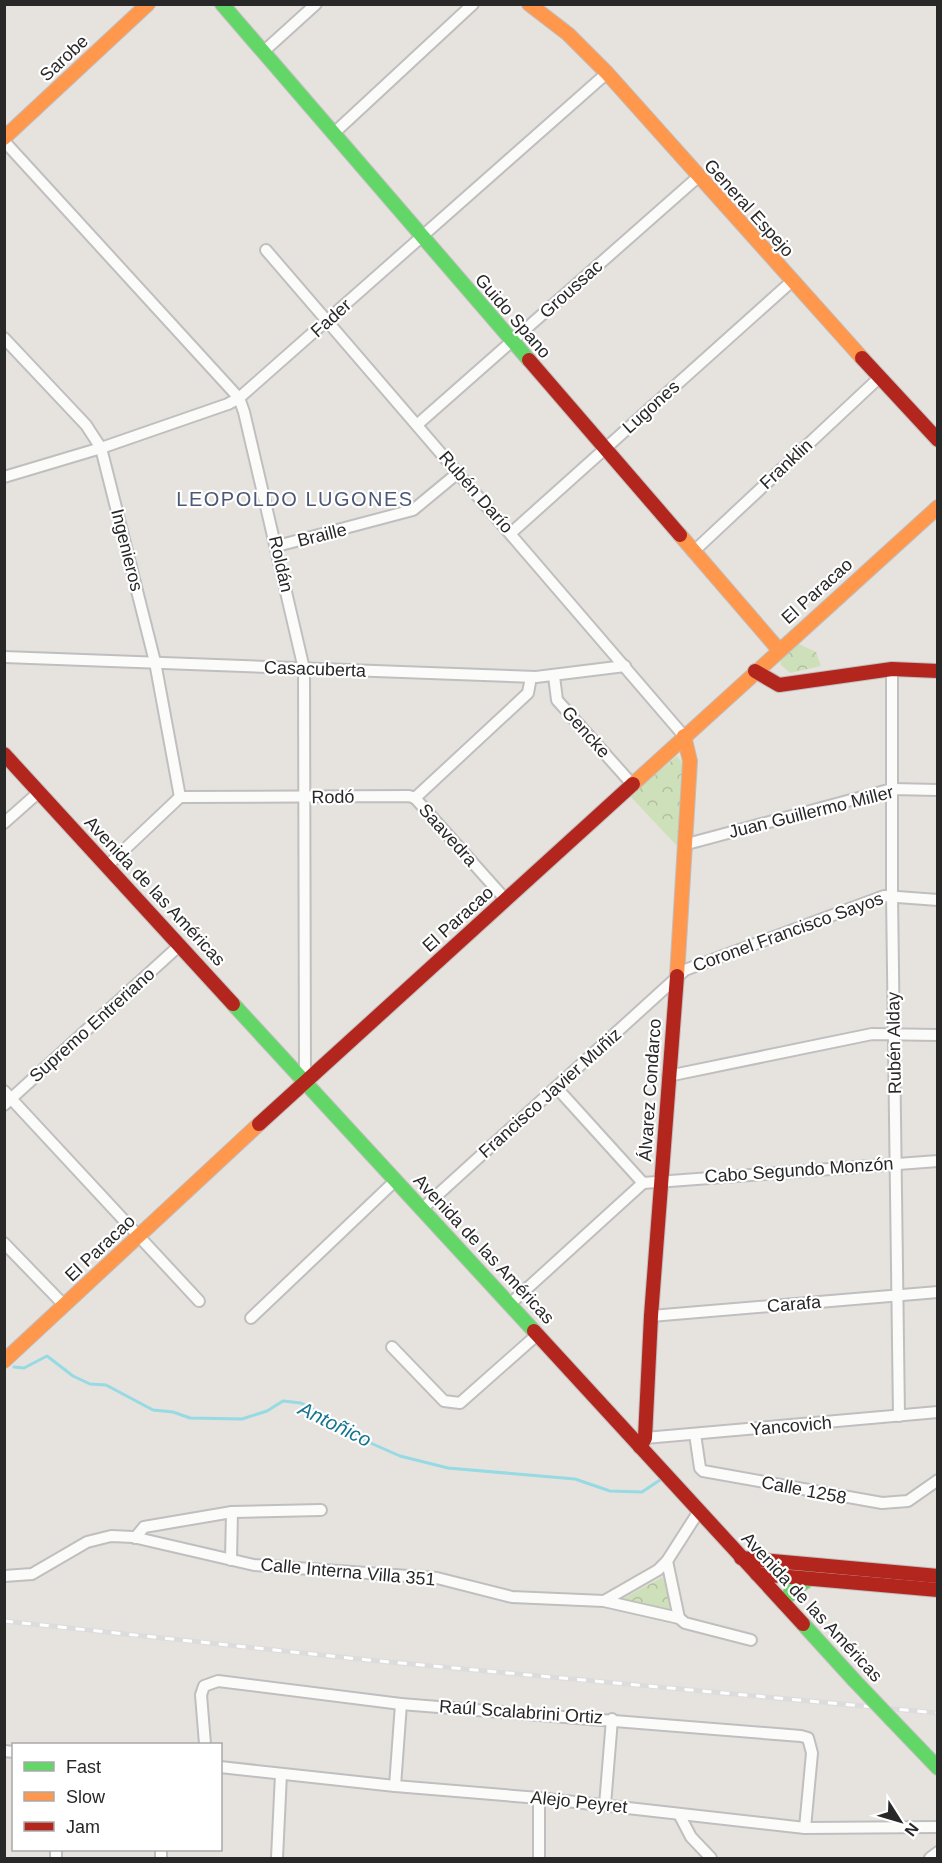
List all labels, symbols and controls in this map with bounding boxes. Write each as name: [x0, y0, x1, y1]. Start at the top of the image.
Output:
street label: Sarobe: [36, 31, 92, 85]
street label: General Espejo: [700, 155, 798, 261]
street label: Groussac: [536, 256, 606, 322]
street label: Guido Spano: [471, 270, 555, 362]
street label: Fader: [307, 295, 355, 341]
street label: Lugones: [619, 376, 683, 438]
street label: Franklin: [756, 435, 816, 493]
street label: Rubén Darío: [435, 447, 517, 537]
district label: LEOPOLDO LUGONES: [176, 488, 414, 510]
street label: Ingenieros: [107, 507, 147, 593]
street label: Braille: [295, 519, 349, 551]
street label: Roldán: [265, 534, 297, 594]
street label: El Paracao: [778, 554, 856, 628]
street label: Casacuberta: [264, 657, 367, 681]
street label: Gencke: [558, 702, 614, 762]
street label: Juan Guillermo Miller: [727, 782, 895, 842]
street label: Rodó: [311, 787, 355, 807]
street label: Saavedra: [415, 800, 482, 871]
street label: Avenida de las Américas: [81, 812, 229, 970]
street label: El Paracao: [419, 882, 497, 956]
street label: Coronel Francisco Sayos: [690, 888, 886, 976]
street label: Supremo Entreriano: [25, 964, 159, 1086]
street label: Rubén Alday: [883, 992, 905, 1094]
street label: Álvarez Condarco: [635, 1018, 665, 1162]
street label: Francisco Javier Muñiz: [475, 1024, 625, 1162]
street label: Cabo Segundo Monzón: [704, 1153, 894, 1187]
street label: Avenida de las Américas: [410, 1170, 558, 1328]
street label: El Paracao: [61, 1211, 139, 1285]
street label: Carafa: [766, 1292, 823, 1316]
water label: Antoñico: [294, 1397, 375, 1451]
street label: Yancovich: [749, 1412, 833, 1440]
street label: Calle 1258: [760, 1472, 848, 1508]
street label: Avenida de las Américas: [738, 1528, 886, 1686]
street label: Calle Interna Villa 351: [260, 1554, 436, 1590]
street label: Raúl Scalabrini Ortiz: [438, 1696, 604, 1728]
legend: [12, 1743, 222, 1851]
text: Fast: [66, 1757, 101, 1777]
text: Slow: [66, 1787, 106, 1807]
street label: Alejo Peyret: [530, 1787, 628, 1817]
north arrow: [870, 1791, 930, 1851]
text: Jam: [66, 1817, 100, 1837]
text: N: [901, 1820, 922, 1839]

